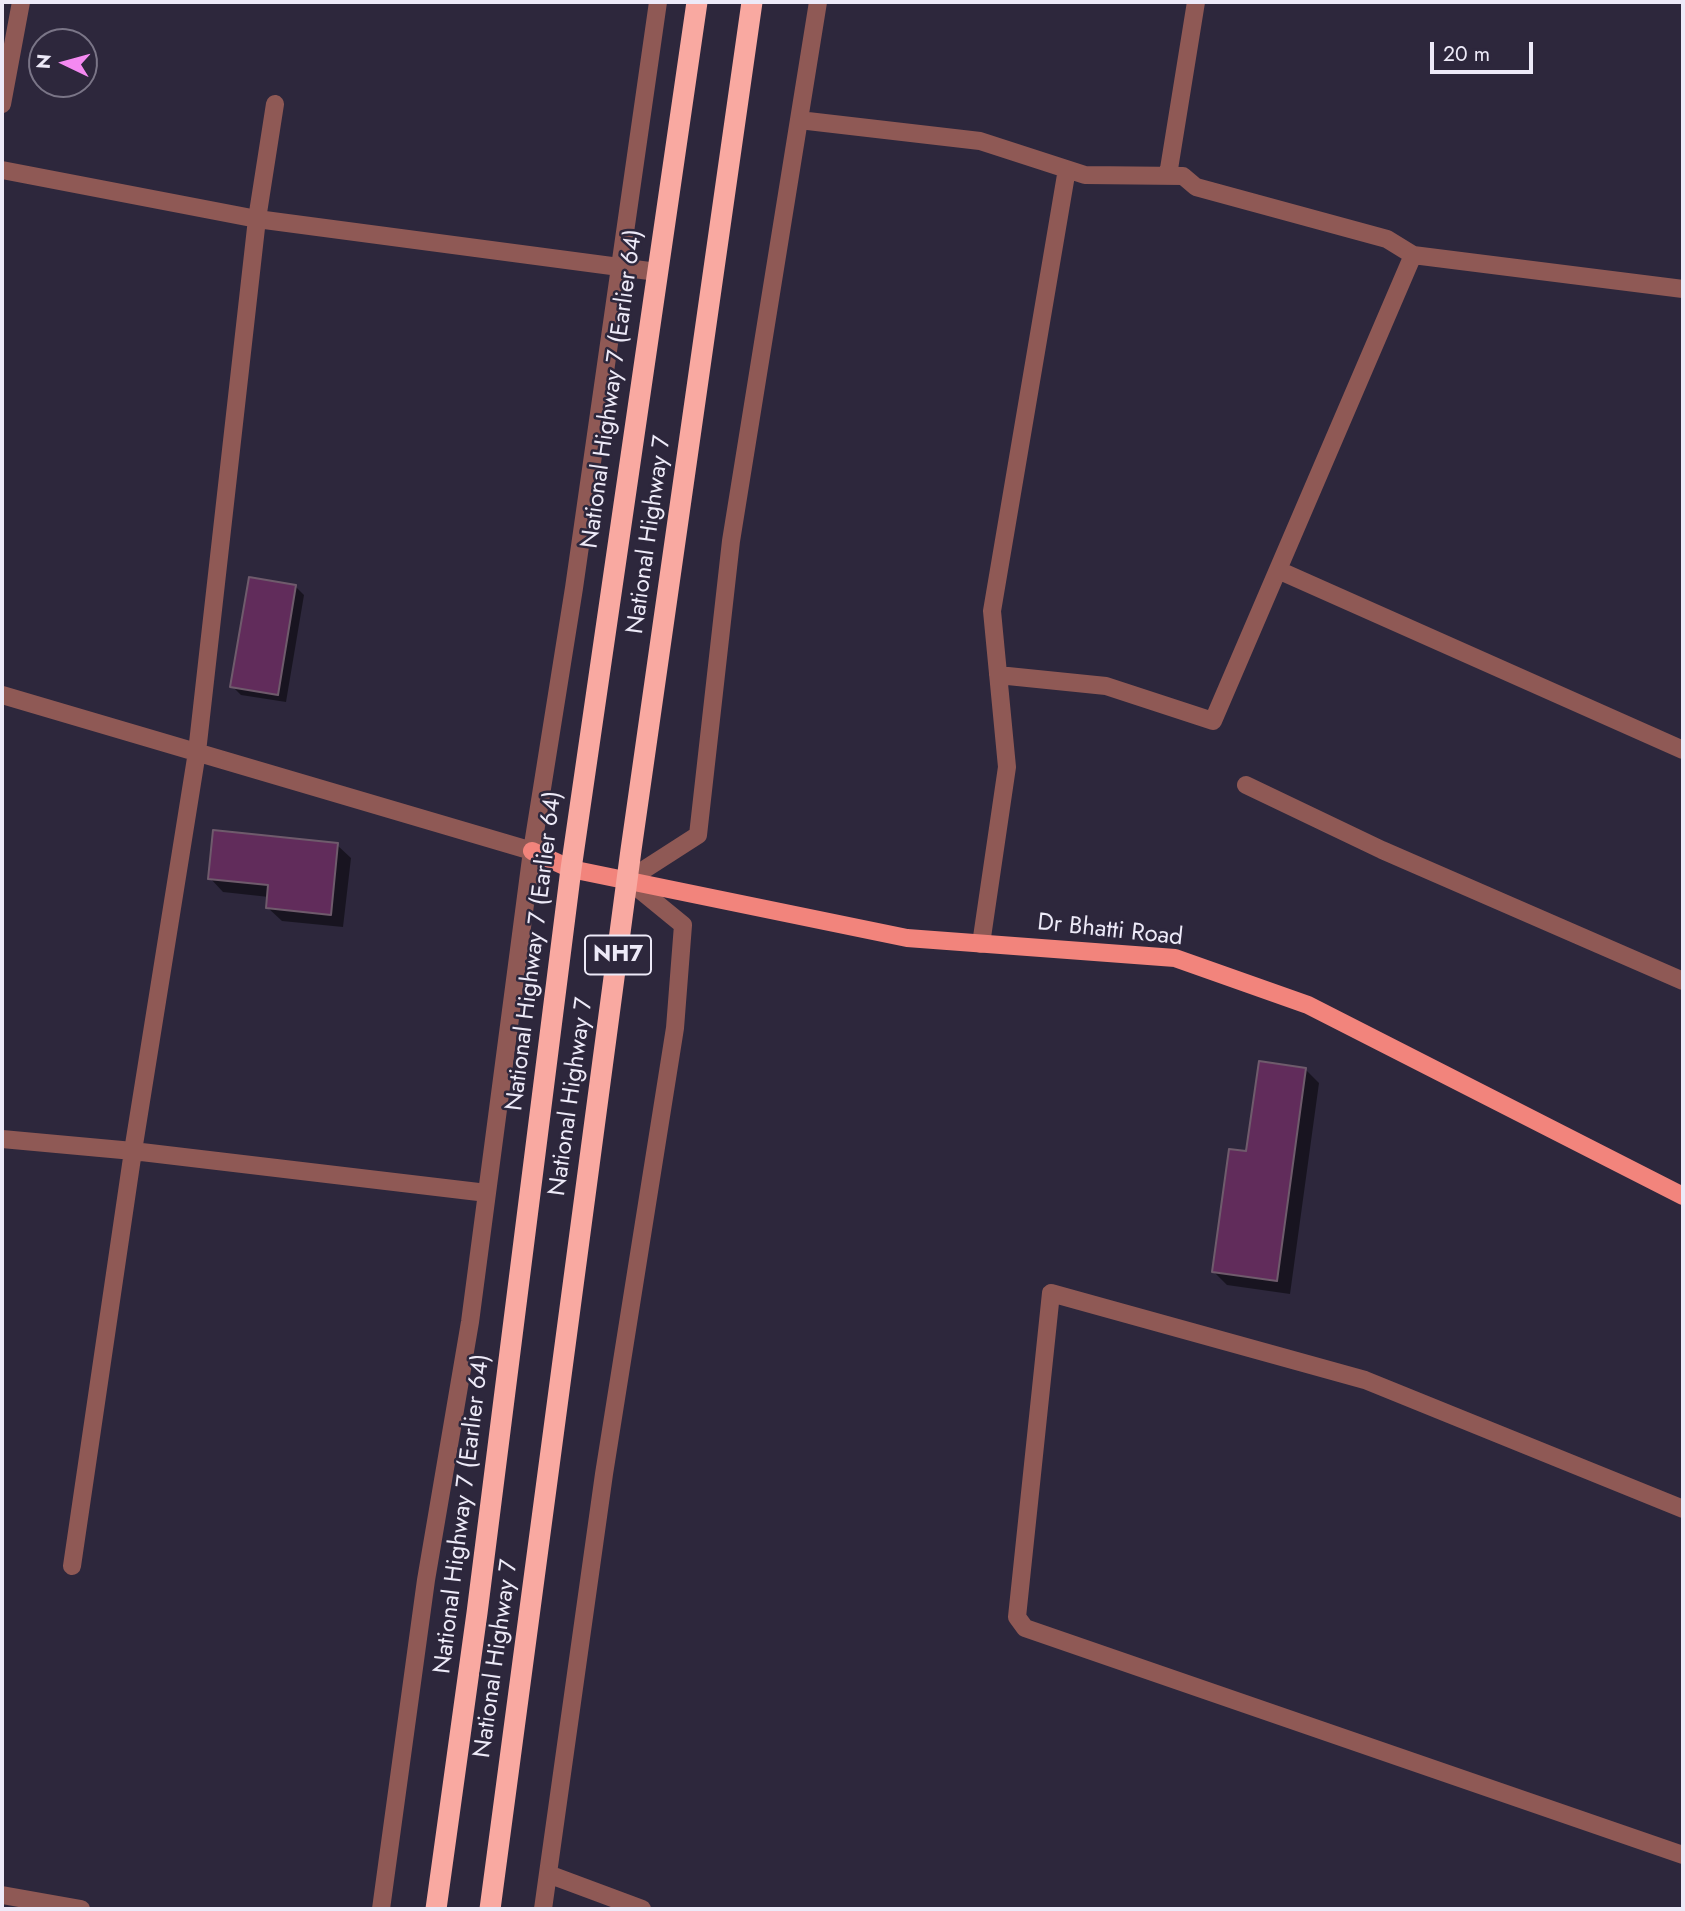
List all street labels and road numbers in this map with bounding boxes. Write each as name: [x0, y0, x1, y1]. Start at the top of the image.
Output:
street label: National Highway 7 (Earlier 64): [576, 227, 650, 551]
street label: National Highway 7: [622, 434, 678, 636]
street label: National Highway 7 (Earlier 64): [501, 789, 569, 1113]
street label: Dr Bhatti Road: [1036, 909, 1184, 953]
road number: NH7: [585, 936, 651, 974]
street label: National Highway 7: [544, 996, 600, 1198]
street label: National Highway 7 (Earlier 64): [429, 1352, 497, 1676]
street label: National Highway 7: [469, 1558, 525, 1760]

